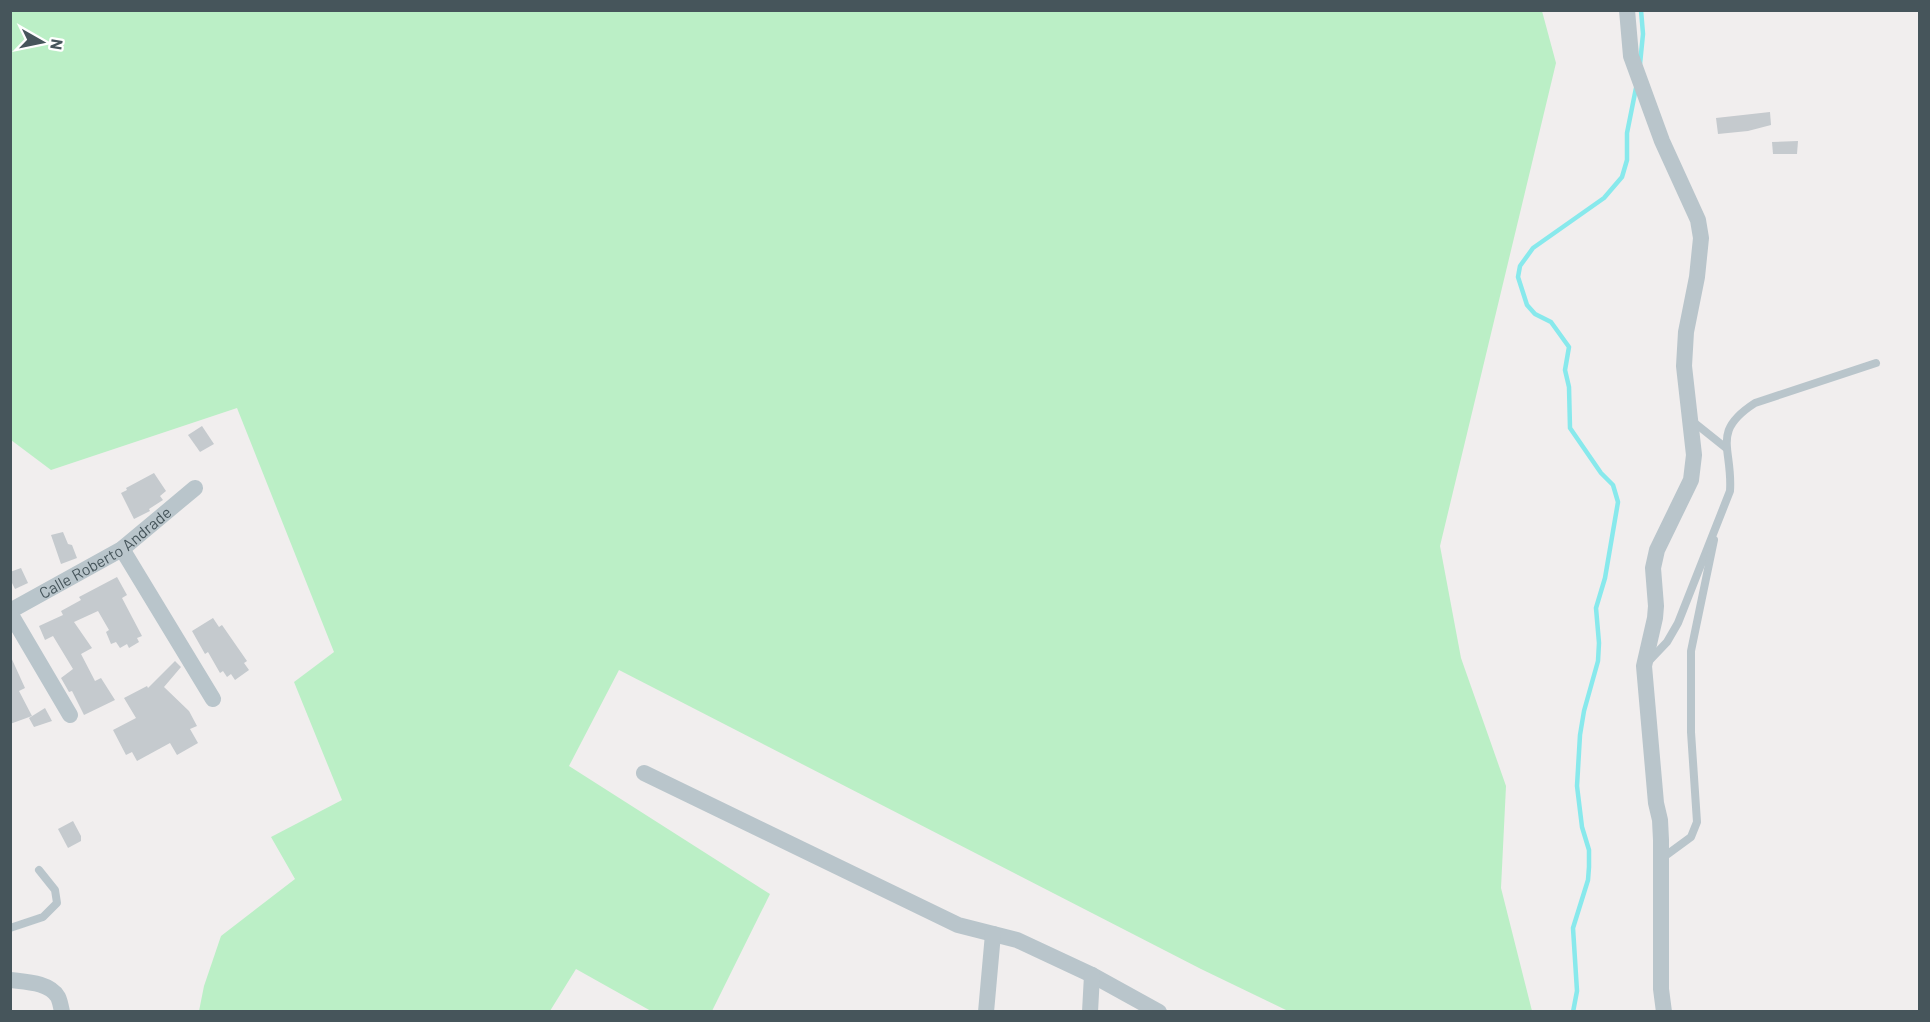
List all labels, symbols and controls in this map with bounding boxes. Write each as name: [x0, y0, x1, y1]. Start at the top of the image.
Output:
north arrow: [12, 12, 72, 72]
text: N: [47, 38, 68, 51]
street label: Calle Roberto Andrade: [36, 502, 175, 602]

